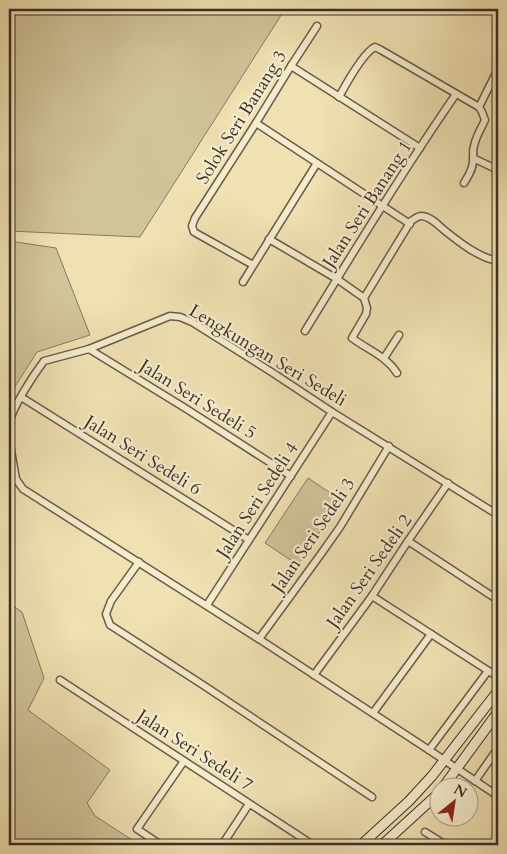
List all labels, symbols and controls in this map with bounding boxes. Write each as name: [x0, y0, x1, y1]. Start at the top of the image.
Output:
street label: Solok Seri Banang 3: [190, 46, 293, 189]
street label: Jalan Seri Banang 1: [315, 136, 418, 275]
street label: Lengkungan Seri Sedeli: [184, 298, 351, 413]
street label: Jalan Seri Sedeli 5: [132, 352, 261, 445]
street label: Jalan Seri Sedeli 6: [77, 408, 206, 501]
street label: Jalan Seri Sedeli 4: [209, 437, 304, 566]
street label: Jalan Seri Sedeli 3: [264, 473, 361, 600]
street label: Jalan Seri Sedeli 2: [319, 509, 418, 636]
street label: Jalan Seri Sedeli 7: [129, 702, 258, 797]
north arrow: [430, 776, 480, 826]
text: N: [450, 780, 470, 802]

